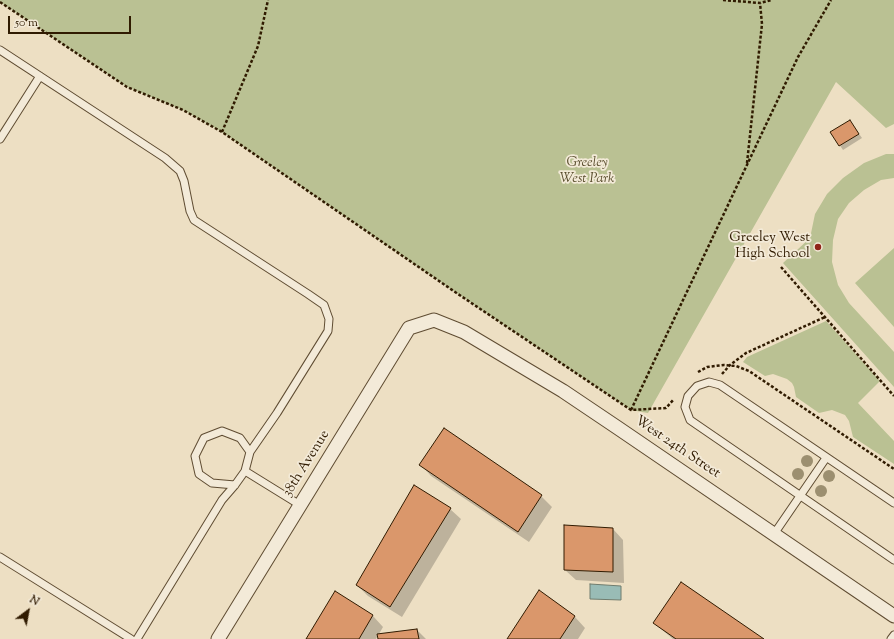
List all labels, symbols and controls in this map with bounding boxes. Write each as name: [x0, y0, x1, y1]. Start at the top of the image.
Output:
scale bar: [10, 8, 133, 34]
text: 50 m: [15, 14, 38, 32]
park label: Greeley West Park: [560, 156, 614, 188]
place label: Greeley West High School: [729, 231, 810, 264]
marker: Greeley West High School: [813, 242, 823, 252]
street label: West 24th Street: [631, 413, 723, 483]
street label: 38th Avenue: [280, 428, 334, 500]
north arrow: [8, 591, 48, 631]
text: N: [26, 592, 42, 610]

